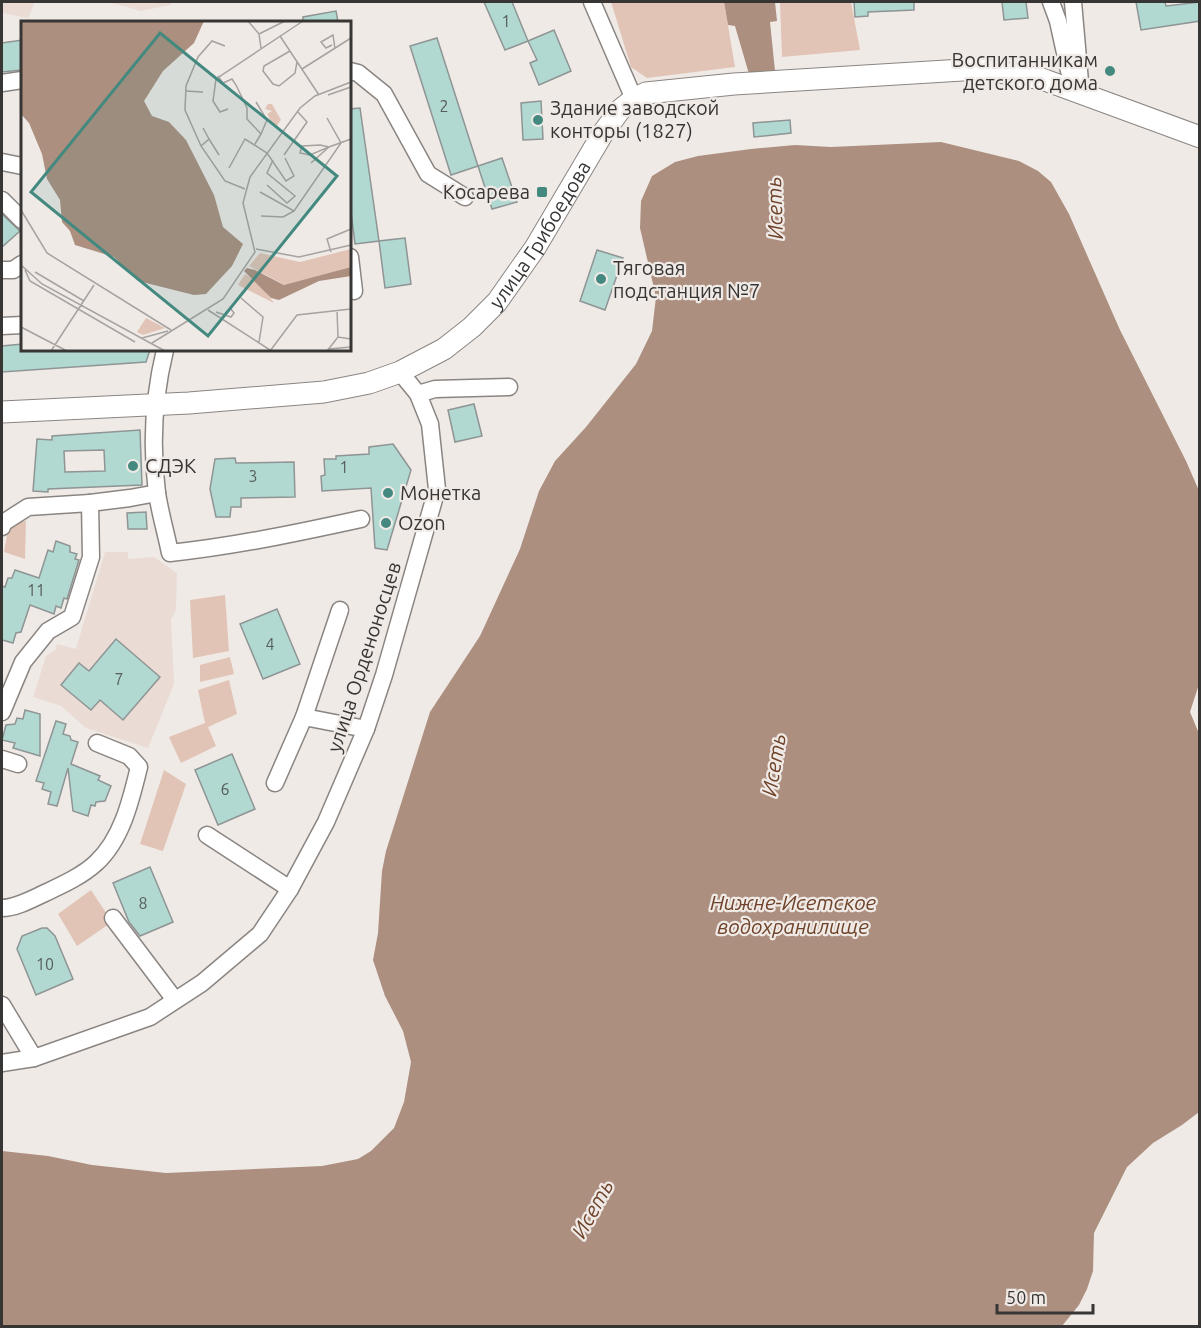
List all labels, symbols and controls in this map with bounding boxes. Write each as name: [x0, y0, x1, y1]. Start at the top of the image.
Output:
house number: 1: [501, 12, 511, 30]
inset map: [21, 21, 351, 351]
place label: Воспитанникам детского дома: [952, 48, 1098, 94]
marker: Воспитанникам детского дома: [1103, 64, 1117, 78]
place label: Здание заводской конторы (1827): [550, 96, 719, 142]
house number: 2: [439, 97, 449, 115]
marker: Здание заводской конторы (1827): [531, 113, 545, 127]
street label: улица Грибоедова: [485, 157, 595, 314]
water label: Исеть: [761, 176, 787, 240]
place label: Косарева: [443, 180, 530, 203]
marker: Косарева: [535, 185, 549, 199]
place label: Тяговая подстанция №7: [613, 256, 760, 302]
marker: Тяговая подстанция №7: [594, 272, 608, 286]
place label: СДЭК: [145, 454, 196, 477]
house number: 1: [339, 458, 349, 476]
marker: СДЭК: [126, 459, 140, 473]
house number: 3: [248, 467, 258, 485]
place label: Монетка: [400, 481, 481, 504]
marker: Монетка: [381, 486, 395, 500]
place label: Ozon: [398, 511, 446, 534]
marker: Ozon: [379, 516, 393, 530]
street label: улица Орденоносцев: [322, 559, 405, 755]
house number: 11: [27, 581, 45, 599]
house number: 4: [265, 635, 275, 653]
house number: 7: [114, 670, 124, 688]
water label: Исеть: [756, 732, 790, 798]
house number: 6: [220, 780, 230, 798]
water label: Нижне-Исетское водохранилище: [710, 890, 876, 938]
house number: 8: [138, 894, 148, 912]
house number: 10: [36, 955, 54, 973]
water label: Исеть: [566, 1175, 618, 1242]
scale bar: [997, 1277, 1093, 1315]
text: 50 m: [1006, 1287, 1046, 1307]

